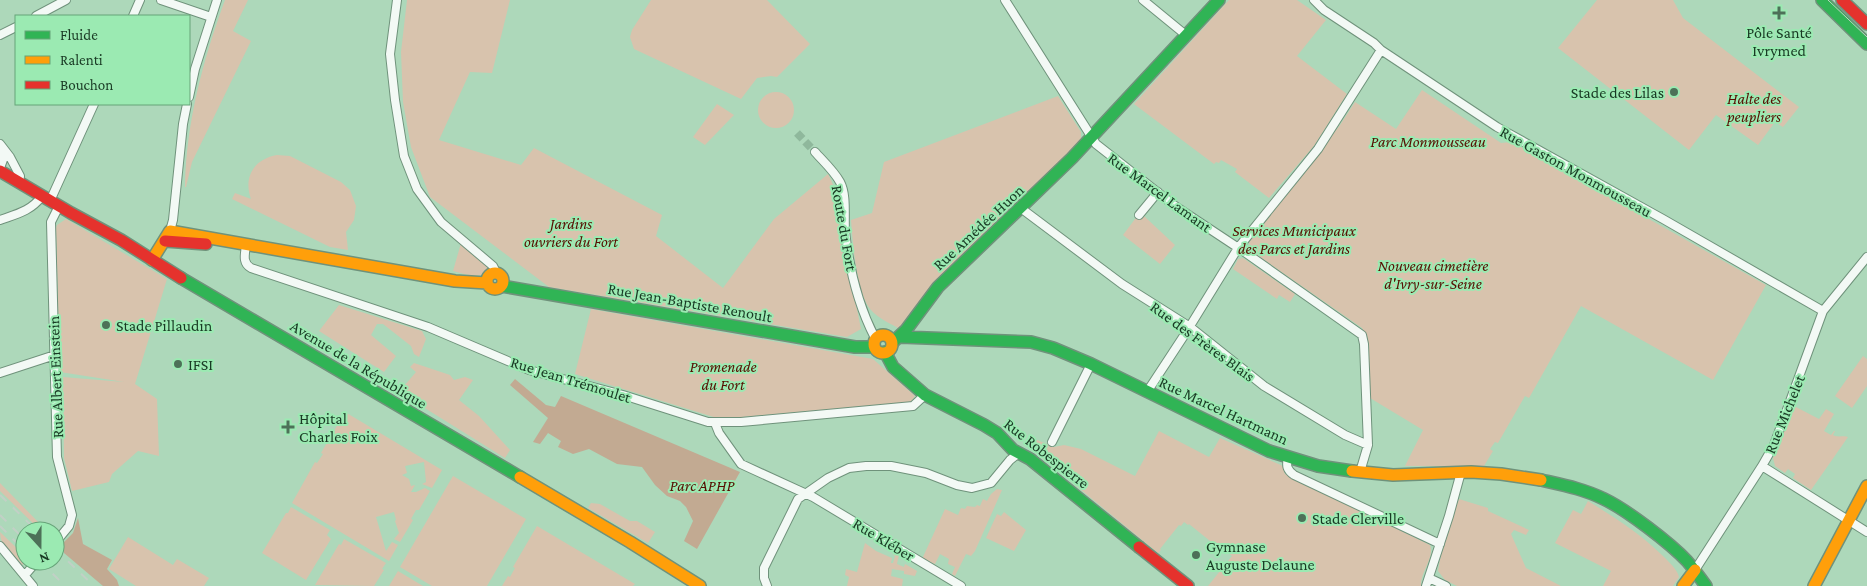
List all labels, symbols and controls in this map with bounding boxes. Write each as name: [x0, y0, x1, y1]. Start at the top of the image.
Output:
marker: Pôle Santé Ivrymed: [1772, 6, 1786, 20]
legend: [15, 15, 190, 105]
place label: Pôle Santé Ivrymed: [1746, 24, 1812, 60]
text: Fluide: [60, 27, 98, 43]
text: Ralenti: [60, 52, 103, 68]
text: Bouchon: [60, 77, 113, 93]
place label: Stade des Lilas: [1571, 84, 1664, 101]
marker: Stade des Lilas: [1668, 86, 1680, 98]
park label: Halte des peupliers: [1726, 90, 1781, 126]
street label: Rue Gaston Monmousseau: [1497, 123, 1655, 220]
park label: Parc Monmousseau: [1370, 133, 1486, 150]
street label: Rue Marcel Lamant: [1105, 149, 1215, 236]
street label: Rue Amédée Huon: [930, 181, 1027, 274]
street label: Route du Fort: [829, 184, 861, 273]
park label: Jardins ouvriers du Fort: [524, 215, 618, 250]
park label: Services Municipaux des Parcs et Jardins: [1232, 222, 1356, 258]
park label: Nouveau cimetière d'Ivry-sur-Seine: [1378, 257, 1488, 293]
street label: Rue Jean-Baptiste Renoult: [606, 280, 774, 326]
street label: Rue des Frères Blais: [1147, 298, 1258, 385]
street label: Rue Albert Einstein: [45, 315, 66, 438]
place label: Stade Pillaudin: [116, 317, 213, 334]
street label: Avenue de la République: [287, 317, 430, 413]
marker: Stade Pillaudin: [100, 319, 112, 331]
street label: Rue Jean Trémoulet: [508, 353, 634, 407]
place label: IFSI: [188, 356, 213, 373]
marker: IFSI: [172, 358, 184, 370]
park label: Promenade du Fort: [689, 358, 757, 393]
street label: Rue Michelet: [1761, 372, 1808, 456]
street label: Rue Marcel Hartmann: [1157, 373, 1291, 448]
place label: Hôpital Charles Foix: [299, 410, 378, 445]
street label: Rue Robespierre: [1000, 415, 1093, 493]
marker: Hôpital Charles Foix: [281, 420, 295, 434]
park label: Parc APHP: [670, 477, 735, 494]
place label: Stade Clerville: [1312, 510, 1404, 527]
marker: Stade Clerville: [1296, 512, 1308, 524]
street label: Rue Kléber: [850, 515, 918, 565]
north arrow: [15, 521, 65, 571]
place label: Gymnase Auguste Delaune: [1206, 538, 1315, 574]
text: N: [37, 549, 52, 567]
marker: Gymnase Auguste Delaune: [1190, 549, 1202, 561]

